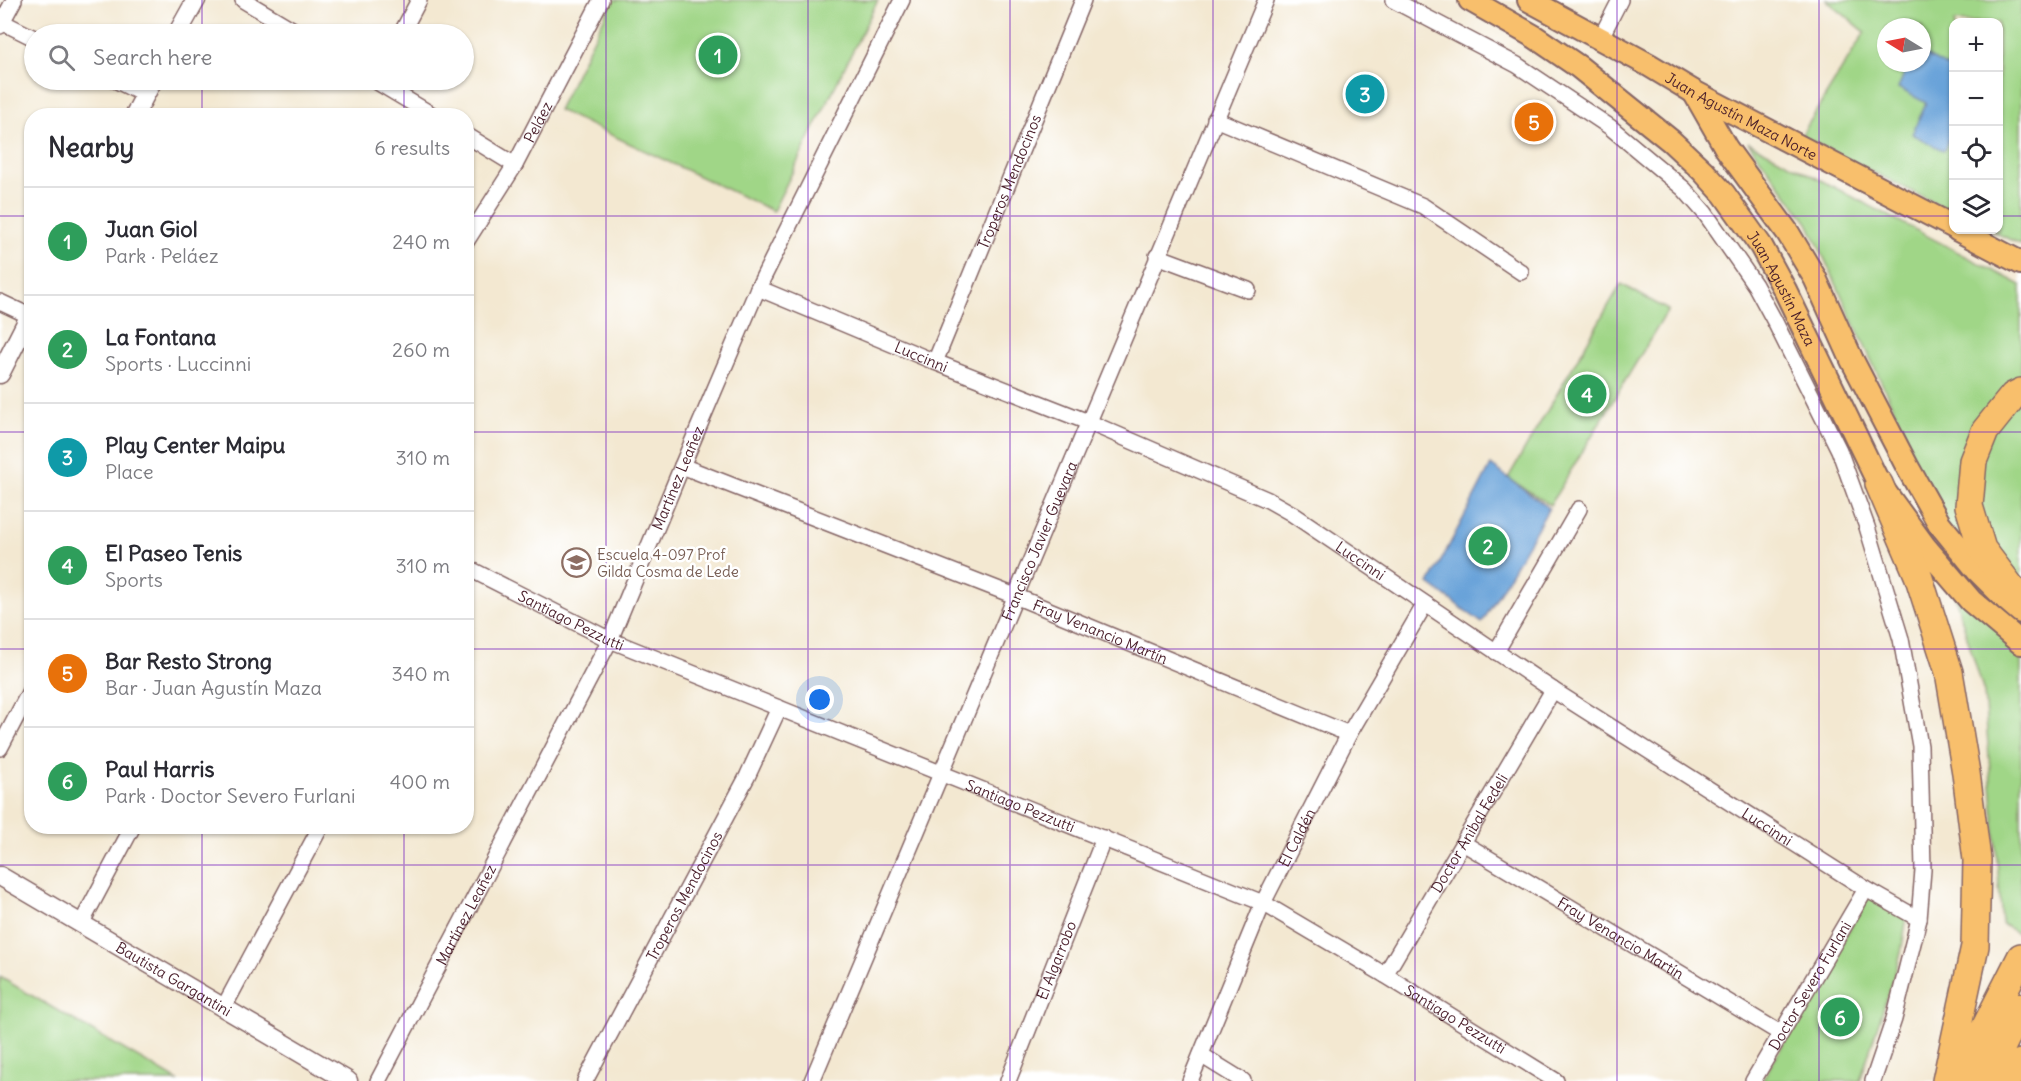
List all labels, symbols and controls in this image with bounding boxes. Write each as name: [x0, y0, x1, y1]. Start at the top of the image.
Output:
north arrow: [1877, 18, 1931, 72]
map controls: [1949, 18, 2003, 234]
button: +: [1949, 18, 2003, 72]
search box: [24, 24, 474, 90]
pin: 1: [698, 32, 738, 78]
icon: search: [45, 41, 78, 74]
text: Search here: [93, 43, 212, 71]
street label: Juan Agustín Maza Norte: [1662, 68, 1821, 164]
pin: 3: [1346, 72, 1384, 116]
button: −: [1949, 72, 2003, 126]
street label: Peláez: [519, 98, 556, 146]
pin: 5: [1514, 100, 1553, 144]
street label: Troperos Mendocinos: [973, 111, 1045, 252]
button: locate: [1949, 126, 2003, 180]
text: Nearby: [48, 131, 134, 164]
text: 6 results: [374, 135, 450, 160]
button: layers: [1949, 180, 2003, 234]
text: Juan Giol: [105, 215, 198, 243]
street label: Juan Agustín Maza: [1744, 227, 1820, 349]
text: 1: [64, 229, 71, 254]
text: 240 m: [392, 229, 450, 254]
text: Park · Peláez: [105, 243, 218, 268]
text: La Fontana: [105, 323, 216, 351]
text: 2: [62, 337, 73, 362]
text: 260 m: [392, 337, 450, 362]
street label: Luccinni: [892, 337, 951, 376]
text: Sports · Luccinni: [105, 351, 251, 376]
pin: 4: [1568, 372, 1606, 416]
street label: Martínez Leañez: [647, 423, 708, 533]
text: Play Center Maipu: [105, 431, 285, 459]
text: 3: [62, 445, 73, 470]
text: 310 m: [395, 445, 450, 470]
street label: Francisco Javier Guevara: [997, 458, 1081, 623]
text: Place: [105, 459, 153, 484]
pin: 2: [1468, 524, 1508, 568]
street label: Luccinni: [1332, 537, 1389, 584]
text: El Paseo Tenis: [105, 539, 242, 567]
place label: Escuela 4-097 Prof Gilda Cosma de Lede: [597, 545, 739, 581]
school or university icon: Escuela 4-097 Prof Gilda Cosma de Lede: [560, 547, 592, 579]
text: 4: [62, 553, 73, 578]
text: 310 m: [395, 553, 450, 578]
text: Sports: [105, 567, 163, 592]
street label: Santiago Pezzutti: [515, 586, 627, 654]
street label: Fray Venancio Martín: [1030, 595, 1171, 668]
text: Bar Resto Strong: [105, 647, 272, 675]
text: 5: [62, 661, 73, 686]
text: 340 m: [392, 661, 450, 686]
text: Bar · Juan Agustín Maza: [105, 675, 322, 700]
your location: [805, 685, 834, 714]
text: Paul Harris: [105, 755, 214, 783]
text: 6: [62, 769, 73, 794]
text: 400 m: [390, 769, 450, 794]
street label: Doctor Anibal Fedeli: [1426, 770, 1511, 896]
street label: Santiago Pezzutti: [963, 775, 1078, 836]
text: Park · Doctor Severo Furlani: [105, 783, 356, 808]
street label: Luccinni: [1739, 803, 1796, 849]
street label: El Caldén: [1274, 805, 1319, 870]
street label: Troperos Mendocinos: [642, 828, 726, 964]
street label: Martínez Leañez: [431, 861, 500, 968]
street label: Fray Venancio Martín: [1554, 892, 1688, 983]
street label: Doctor Severo Furlani: [1764, 917, 1855, 1053]
street label: El Algarrobo: [1032, 918, 1080, 1002]
street label: Bautista Gargantini: [113, 937, 235, 1020]
street label: Santiago Pezzutti: [1401, 980, 1510, 1057]
pin: 6: [1820, 994, 1860, 1040]

